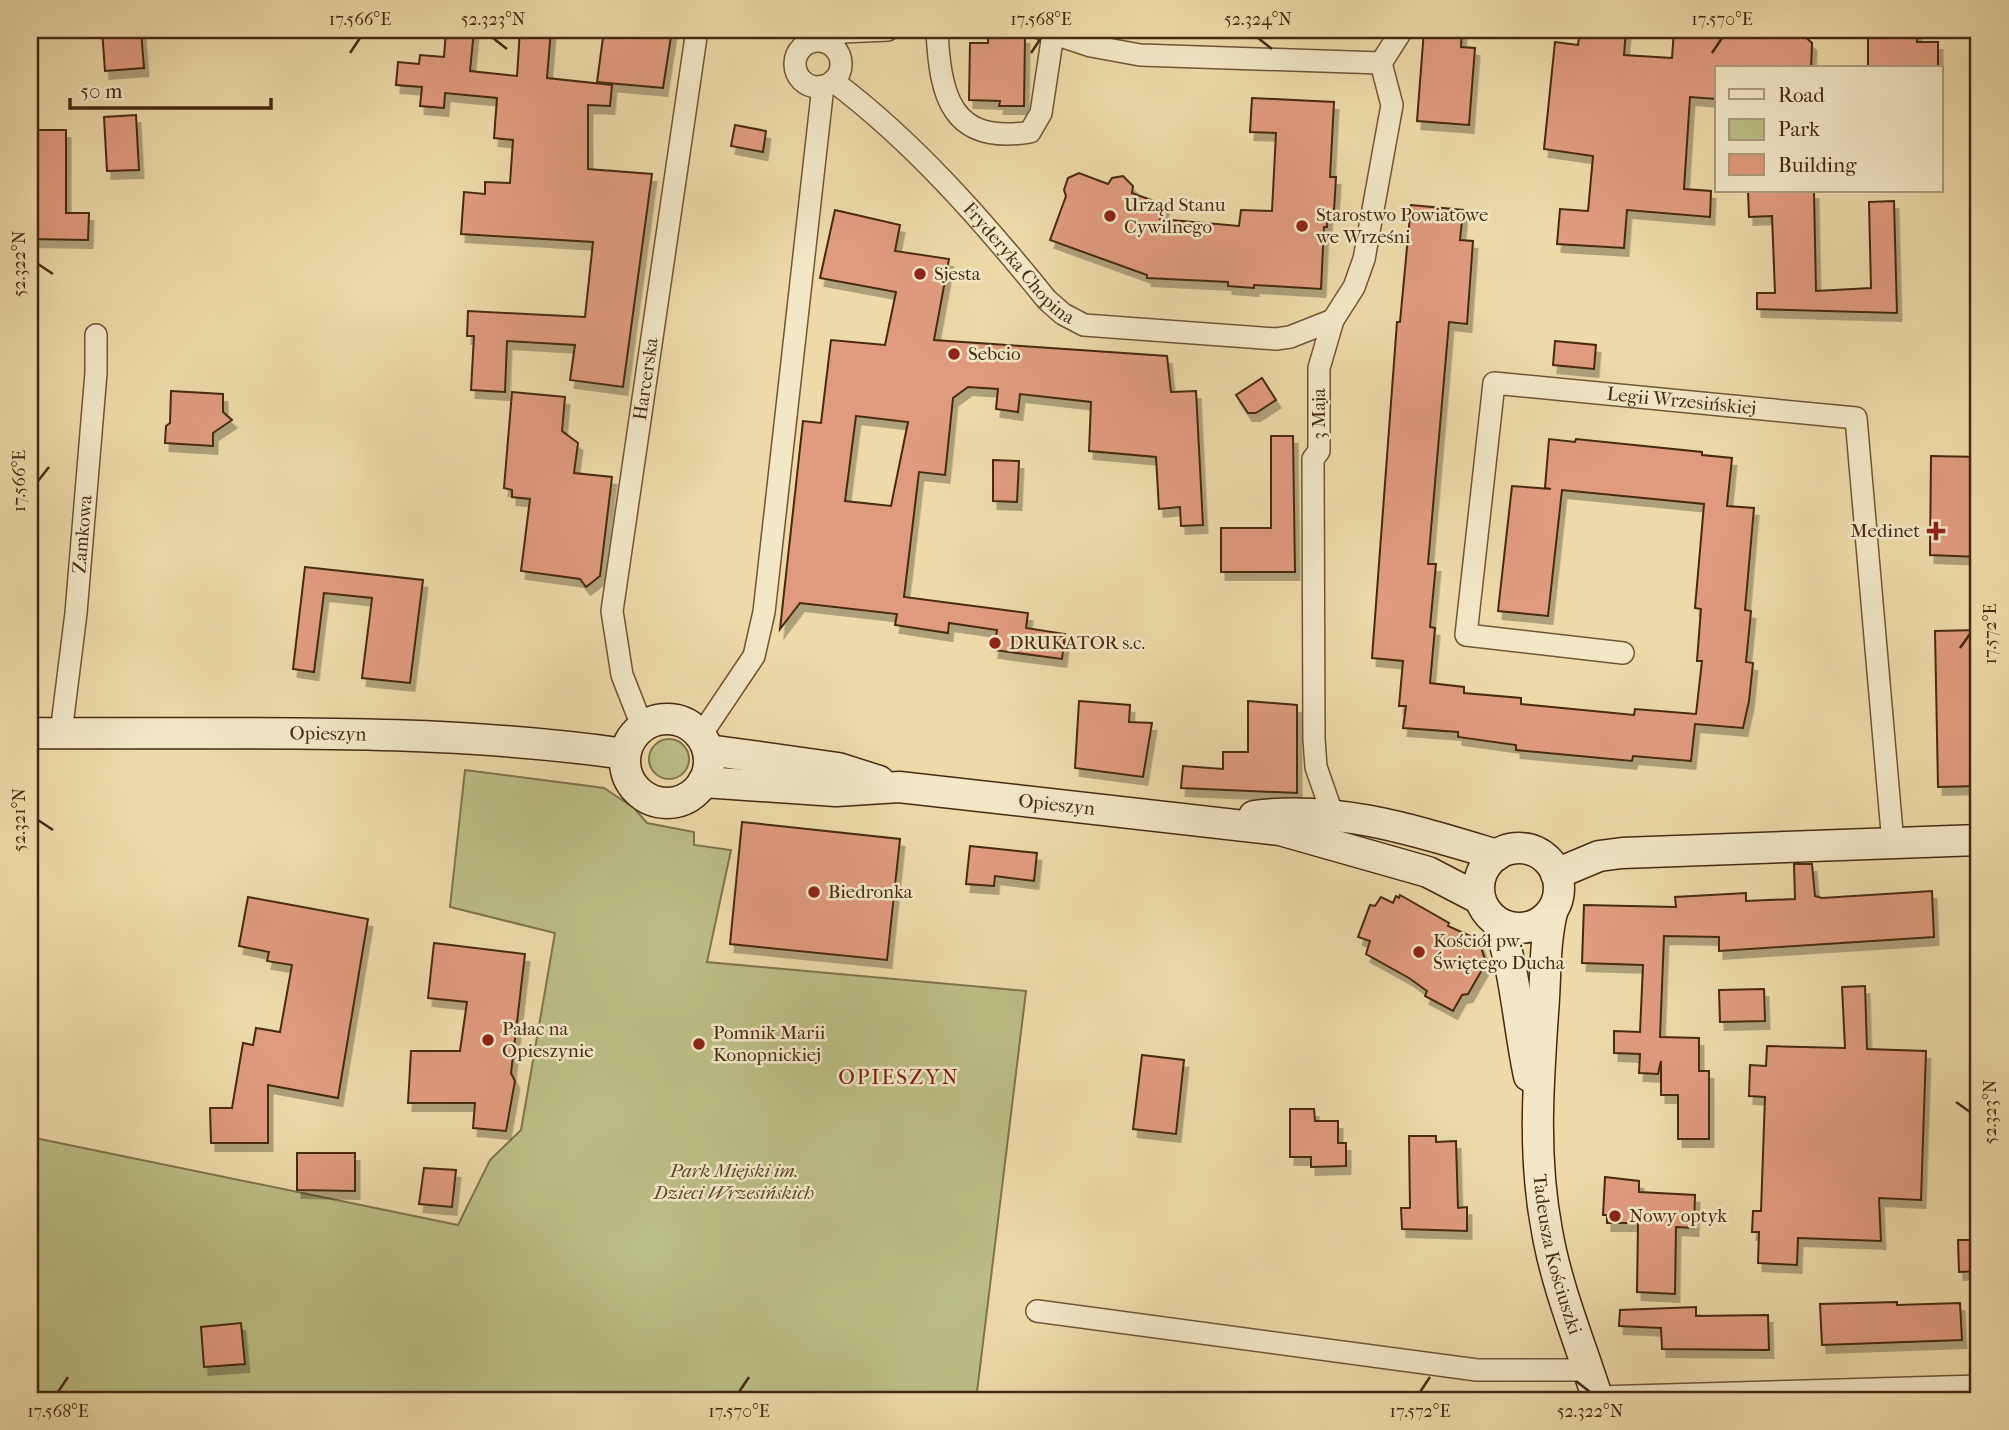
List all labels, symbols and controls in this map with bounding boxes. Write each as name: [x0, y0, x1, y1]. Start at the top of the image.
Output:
text: 17.566°E: [329, 9, 391, 30]
text: 52.323°N: [461, 9, 526, 30]
text: 17.568°E: [1010, 9, 1072, 30]
text: 52.324°N: [1224, 9, 1292, 30]
text: 17.570°E: [1691, 9, 1753, 30]
scale bar: [70, 66, 271, 110]
legend: [1715, 66, 1942, 192]
text: 50 m: [80, 79, 123, 103]
text: Road: [1778, 83, 1825, 107]
text: Park: [1778, 117, 1820, 141]
text: Building: [1778, 153, 1857, 177]
place label: Urząd Stanu Cywilnego: [1124, 194, 1226, 238]
street label: Fryderyka Chopina: [958, 198, 1078, 329]
place label: Starostwo Powiatowe we Wrześni: [1315, 204, 1488, 248]
marker: Urząd Stanu Cywilnego: [1102, 208, 1118, 224]
marker: Starostwo Powiatowe we Wrześni: [1294, 218, 1310, 234]
text: 52.322°N: [9, 230, 30, 297]
place label: Sjesta: [934, 263, 981, 285]
marker: Sjesta: [912, 266, 928, 282]
street label: Harcerska: [629, 336, 663, 422]
place label: Sebcio: [968, 343, 1021, 365]
marker: Sebcio: [946, 346, 962, 362]
street label: Legii Wrzesińskiej: [1606, 383, 1757, 419]
street label: 3 Maja: [1308, 388, 1330, 440]
text: 17.566°E: [9, 450, 30, 512]
street label: Zamkowa: [68, 494, 97, 574]
place label: Medinet: [1850, 520, 1920, 542]
marker: Medinet: [1926, 521, 1946, 541]
text: 17.572°E: [1980, 604, 2001, 664]
place label: DRUKATOR s.c.: [1009, 632, 1145, 654]
marker: DRUKATOR s.c.: [987, 635, 1003, 651]
street label: Opieszyn: [289, 722, 367, 745]
text: 52.321°N: [9, 788, 30, 852]
street label: Opieszyn: [1017, 790, 1096, 820]
place label: Biedronka: [828, 881, 913, 903]
marker: Biedronka: [806, 884, 822, 900]
place label: Kościół pw. Świętego Ducha: [1433, 930, 1565, 974]
marker: Kościół pw. Świętego Ducha: [1411, 944, 1427, 960]
place label: Pałac na Opieszynie: [502, 1018, 594, 1062]
place label: Pomnik Marii Konopnickiej: [713, 1022, 826, 1066]
marker: Pałac na Opieszynie: [480, 1032, 496, 1048]
marker: Pomnik Marii Konopnickiej: [691, 1036, 707, 1052]
district label: OPIESZYN: [838, 1065, 960, 1089]
text: 52.323°N: [1980, 1079, 2001, 1144]
park label: Park Miejski im. Dzieci Wrzesińskich: [652, 1160, 814, 1204]
street label: Tadeusza Kościuszki: [1529, 1173, 1586, 1338]
place label: Nowy optyk: [1629, 1205, 1727, 1227]
marker: Nowy optyk: [1607, 1208, 1623, 1224]
text: 17.568°E: [27, 1401, 89, 1422]
text: 17.570°E: [708, 1401, 770, 1422]
text: 17.572°E: [1390, 1401, 1450, 1422]
text: 52.322°N: [1557, 1401, 1624, 1422]

